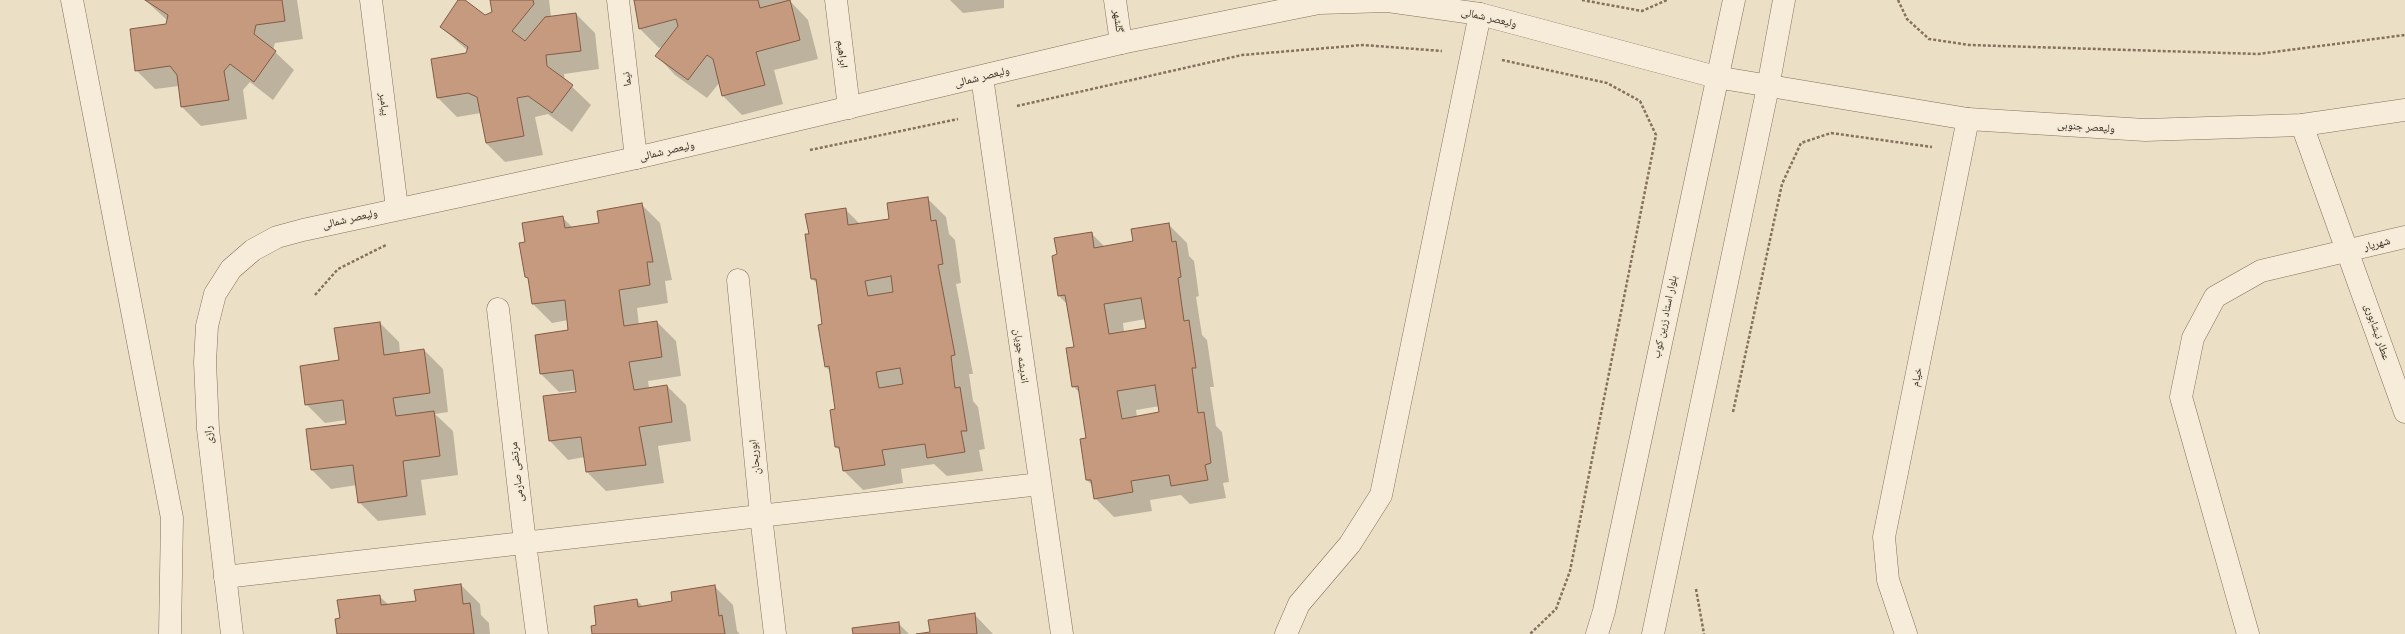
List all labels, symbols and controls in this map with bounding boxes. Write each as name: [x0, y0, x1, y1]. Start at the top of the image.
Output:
street label: ولیعصر شمالی: [1460, 5, 1518, 31]
street label: گلشهر: [1110, 9, 1126, 33]
street label: ابراهیم: [834, 39, 850, 69]
street label: ولیعصر شمالی: [953, 64, 1011, 90]
street label: نیما: [620, 71, 634, 87]
street label: پیامبر: [376, 92, 392, 116]
street label: ولیعصر جنوبی: [2057, 118, 2115, 136]
street label: ولیعصر شمالی: [638, 138, 696, 164]
street label: ولیعصر شمالی: [321, 206, 379, 232]
street label: شهریار: [2362, 234, 2392, 254]
street label: بلوار استاد زرین کوب: [1650, 274, 1680, 360]
street label: عطار نیشابوری: [2361, 302, 2393, 362]
street label: اندیشه جویان: [1011, 328, 1031, 384]
street label: خیام: [1909, 366, 1925, 388]
street label: رازی: [202, 426, 216, 444]
street label: ابوریحان: [747, 439, 763, 475]
street label: مرتضی صارمی: [507, 441, 527, 503]

